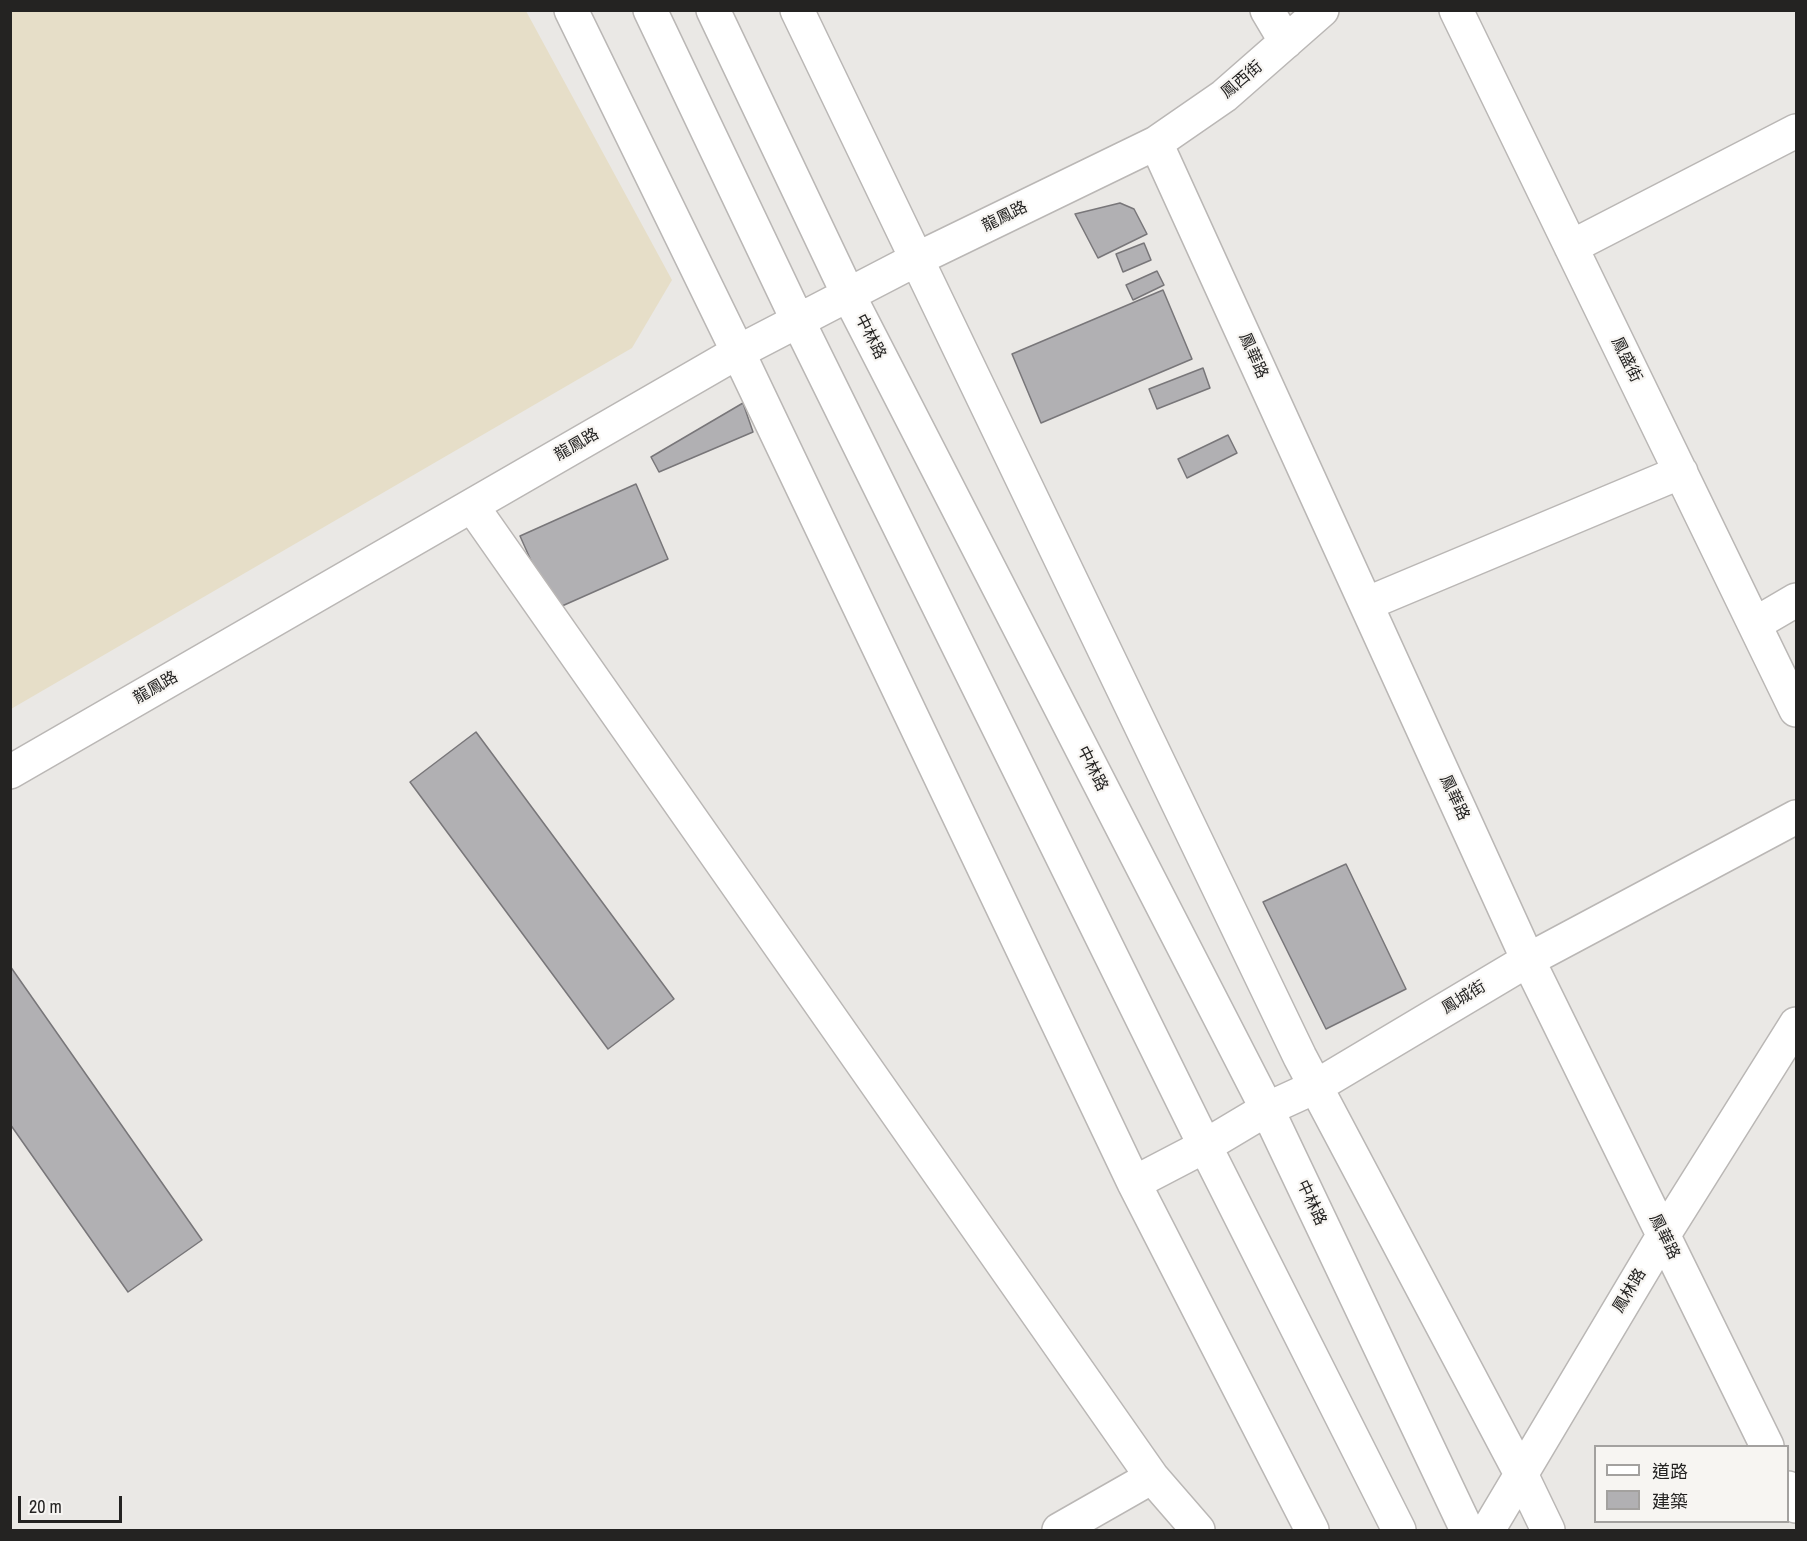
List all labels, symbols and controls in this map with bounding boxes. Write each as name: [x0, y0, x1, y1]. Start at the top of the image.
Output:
street label: 鳳西街: [1217, 57, 1267, 103]
street label: 龍鳳路: [979, 198, 1031, 236]
street label: 中林路: [851, 311, 889, 363]
street label: 鳳華路: [1234, 330, 1272, 382]
street label: 鳳盛街: [1607, 334, 1645, 386]
street label: 龍鳳路: [551, 425, 603, 465]
street label: 龍鳳路: [130, 668, 182, 708]
street label: 中林路: [1073, 743, 1111, 795]
street label: 鳳華路: [1435, 772, 1473, 824]
street label: 鳳城街: [1438, 977, 1490, 1019]
street label: 中林路: [1292, 1177, 1330, 1229]
street label: 鳳華路: [1645, 1211, 1683, 1263]
street label: 鳳林路: [1609, 1265, 1651, 1317]
legend: [1594, 1445, 1789, 1523]
text: 道路: [1652, 1459, 1688, 1484]
scale bar: [21, 1484, 124, 1522]
text: 建築: [1652, 1489, 1688, 1514]
text: 20 m: [29, 1494, 62, 1519]

